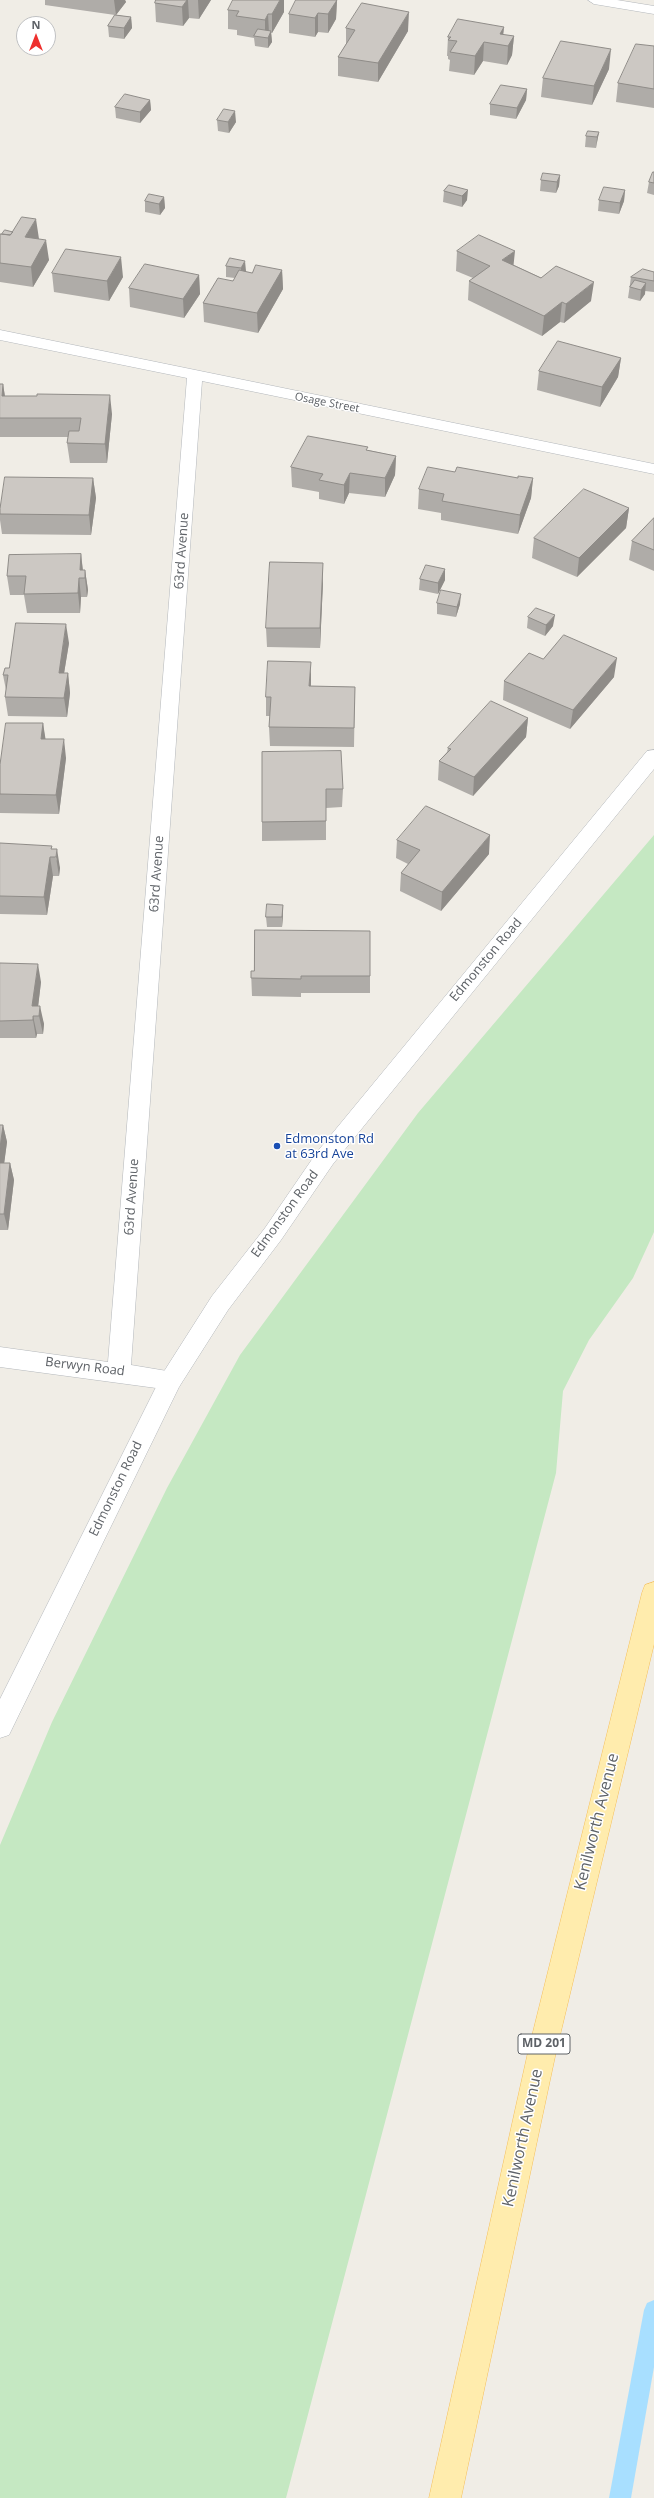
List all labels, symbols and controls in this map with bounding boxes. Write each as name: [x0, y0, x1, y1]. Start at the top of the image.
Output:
north arrow: [16, 16, 56, 56]
text: N: [32, 17, 40, 32]
street label: Osage Street: [294, 390, 360, 416]
street label: 63rd Avenue: [172, 512, 192, 590]
street label: 63rd Avenue: [147, 835, 167, 913]
street label: Edmonston Road: [447, 915, 525, 1005]
place label: Edmonston Rd at 63rd Ave: [285, 1131, 374, 1162]
marker: Edmonston Rd at 63rd Ave: [272, 1141, 282, 1151]
street label: 63rd Avenue: [122, 1158, 142, 1236]
street label: Edmonston Road: [248, 1167, 322, 1261]
street label: Berwyn Road: [44, 1354, 126, 1380]
street label: Edmonston Road: [86, 1439, 146, 1539]
street label: Kenilworth Avenue: [571, 1751, 623, 1893]
road number: MD 201: [518, 2034, 570, 2054]
street label: Kenilworth Avenue: [499, 2067, 547, 2209]

